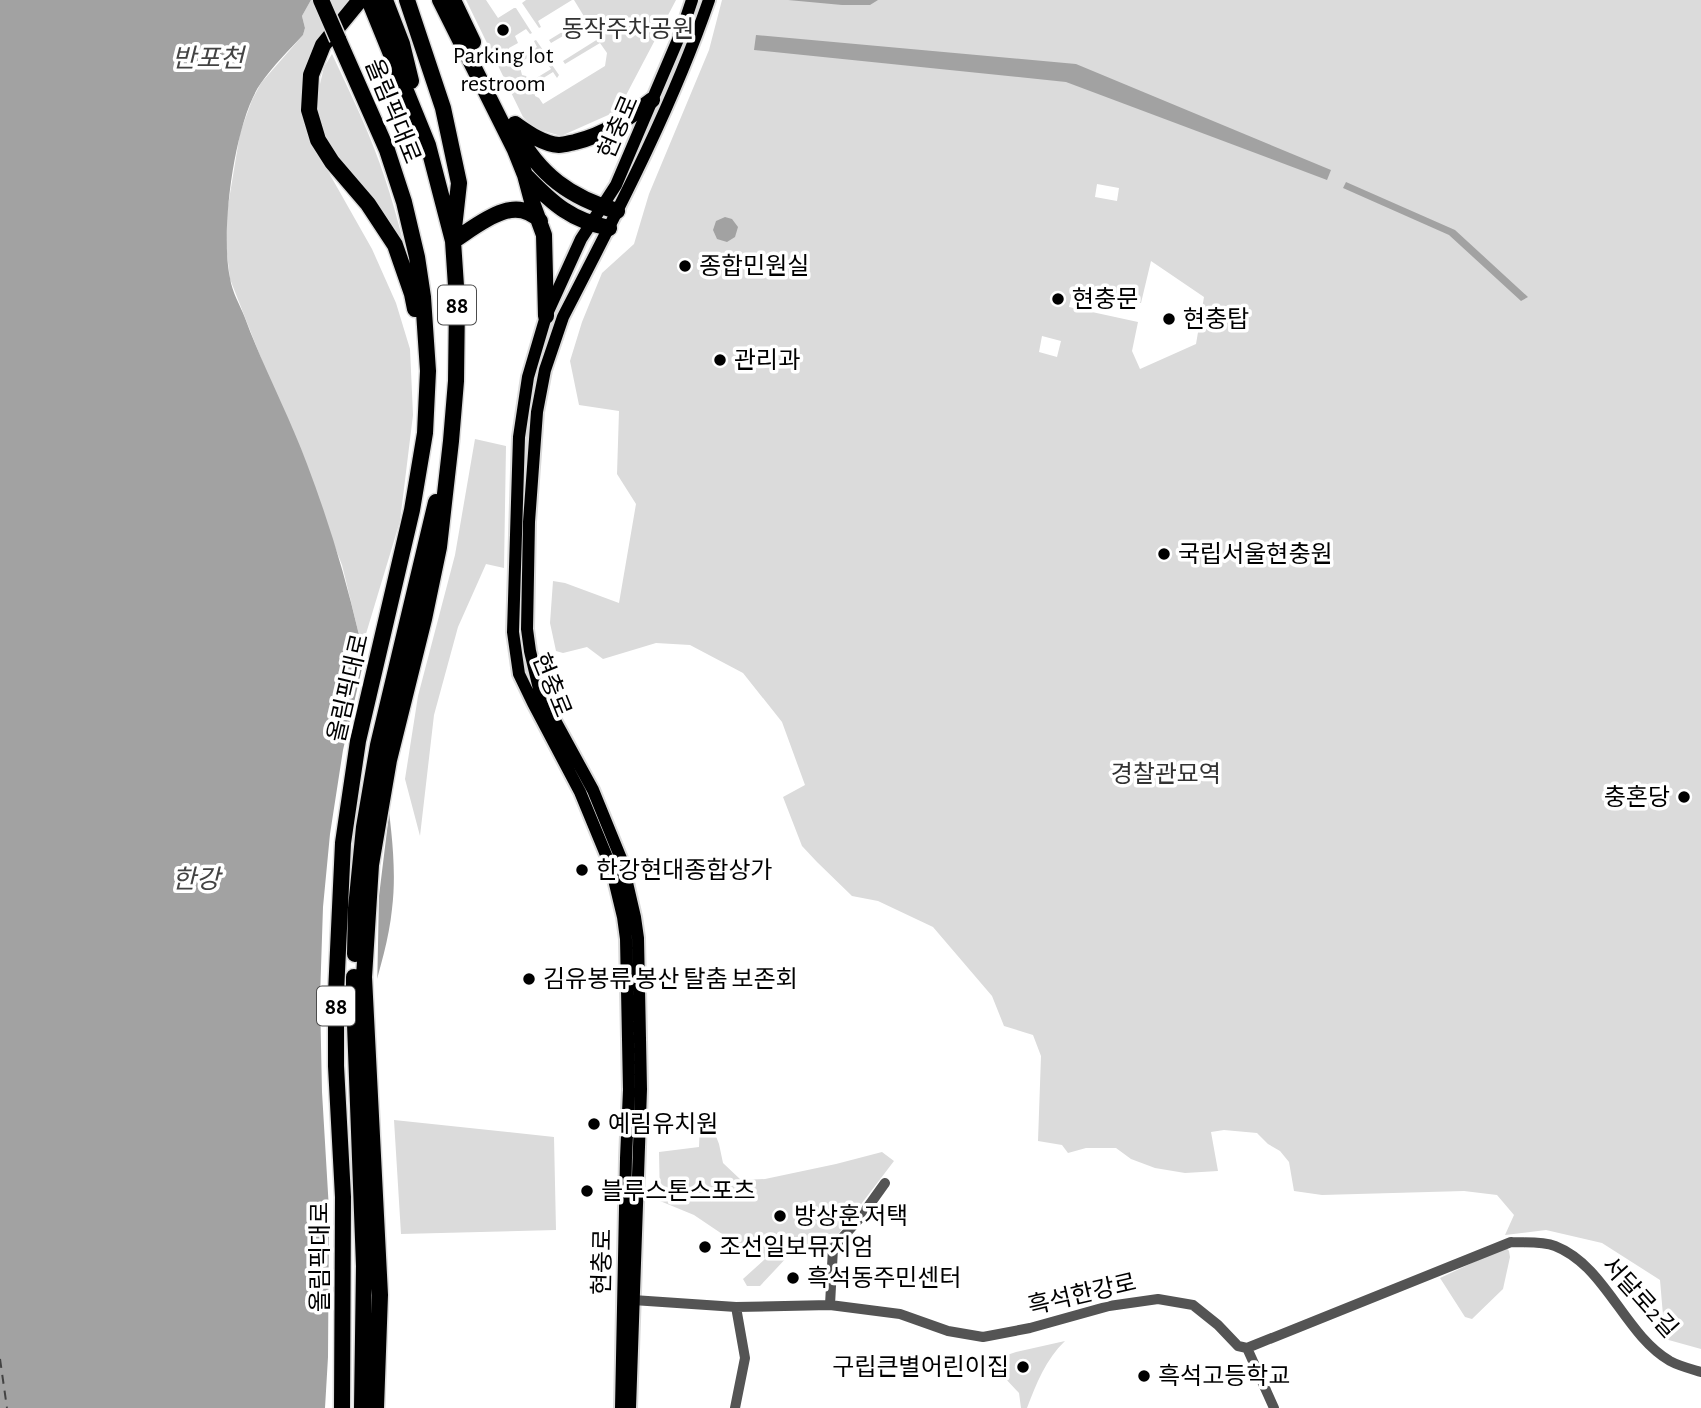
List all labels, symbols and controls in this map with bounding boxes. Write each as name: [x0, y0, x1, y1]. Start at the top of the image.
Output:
park label: 동작주차공원: [562, 17, 694, 42]
marker: Parking lot restroom: [495, 22, 511, 38]
place label: Parking lot restroom: [453, 44, 554, 96]
water label: 반포천: [172, 45, 247, 72]
street label: 올림픽대로: [360, 55, 425, 167]
street label: 현충로: [594, 92, 643, 163]
place label: 종합민원실: [699, 253, 809, 279]
marker: 종합민원실: [677, 258, 693, 274]
road number: 88: [438, 286, 476, 324]
place label: 현충문: [1072, 287, 1138, 312]
marker: 현충문: [1050, 291, 1066, 307]
place label: 현충탑: [1183, 307, 1249, 332]
marker: 현충탑: [1161, 311, 1177, 327]
place label: 관리과: [734, 348, 800, 373]
marker: 관리과: [712, 352, 728, 368]
place label: 국립서울현충원: [1178, 542, 1333, 567]
marker: 국립서울현충원: [1156, 546, 1172, 562]
street label: 올림픽대로: [324, 632, 373, 745]
street label: 현충로: [528, 650, 576, 721]
park label: 경찰관묘역: [1111, 761, 1221, 787]
place label: 충혼당: [1604, 784, 1670, 810]
marker: 충혼당: [1676, 789, 1692, 805]
place label: 한강현대종합상가: [596, 857, 773, 883]
marker: 한강현대종합상가: [574, 862, 590, 878]
water label: 한강: [172, 866, 223, 893]
place label: 김유봉류 봉산 탈춤 보존회: [543, 967, 798, 992]
marker: 김유봉류 봉산 탈춤 보존회: [521, 971, 537, 987]
road number: 88: [317, 987, 355, 1026]
place label: 예림유치원: [608, 1112, 718, 1137]
marker: 예림유치원: [586, 1116, 602, 1132]
place label: 블루스톤스포츠: [601, 1179, 756, 1204]
marker: 블루스톤스포츠: [579, 1183, 595, 1199]
street label: 올림픽대로: [308, 1202, 333, 1312]
place label: 방상훈 저택: [794, 1203, 908, 1229]
marker: 방상훈 저택: [772, 1208, 788, 1224]
street label: 현충로: [589, 1229, 616, 1295]
place label: 조선일보뮤지엄: [719, 1234, 874, 1260]
marker: 조선일보뮤지엄: [697, 1239, 713, 1255]
street label: 서달로2길: [1597, 1252, 1682, 1343]
place label: 흑석동주민센터: [807, 1265, 962, 1291]
street label: 흑석한강로: [1025, 1269, 1139, 1319]
marker: 흑석동주민센터: [785, 1270, 801, 1286]
place label: 구립큰별어린이집: [832, 1355, 1009, 1380]
marker: 구립큰별어린이집: [1015, 1359, 1031, 1375]
place label: 흑석고등학교: [1158, 1363, 1290, 1389]
marker: 흑석고등학교: [1136, 1368, 1152, 1384]

